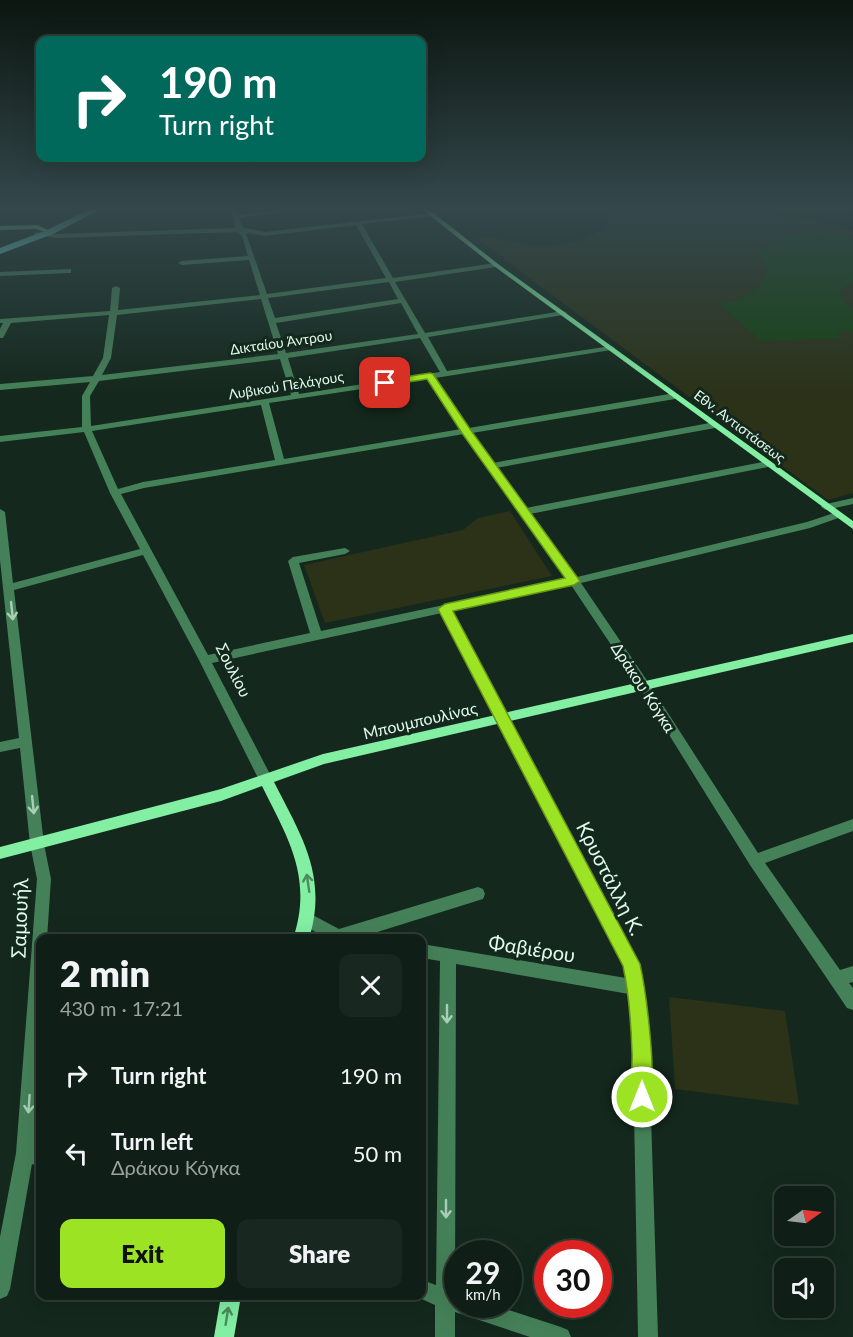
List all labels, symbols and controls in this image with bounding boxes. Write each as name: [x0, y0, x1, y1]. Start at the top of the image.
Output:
text: 190 m: [159, 57, 277, 107]
icon: right: [60, 60, 138, 138]
text: Turn right: [159, 108, 274, 141]
street label: Δικταίου Άντρου: [229, 326, 333, 358]
pin: [359, 357, 410, 408]
icon: arrive: [368, 366, 401, 399]
street label: Λυβικού Πελάγους: [227, 367, 345, 403]
street label: Εθν. Αντιστάσεως: [691, 386, 790, 466]
one-way arrow: [7, 601, 18, 621]
street label: Δράκου Κόγκα: [608, 638, 680, 736]
street label: Σουλίου: [212, 640, 256, 700]
street label: Μπουμπουλίνας: [361, 698, 479, 742]
one-way arrow: [28, 795, 39, 815]
street label: Κρυστάλλη Κ.: [572, 817, 650, 939]
one-way arrow: [303, 873, 314, 893]
street label: Σαμουήλ: [6, 877, 32, 959]
street label: Φαβιέρου: [487, 929, 577, 967]
text: 2 min: [60, 951, 150, 995]
button: close: [339, 954, 402, 1017]
text: 430 m · 17:21: [60, 996, 183, 1020]
one-way arrow: [441, 1003, 453, 1023]
icon: right: [60, 1059, 93, 1092]
text: Turn right: [111, 1062, 206, 1089]
text: 190 m: [340, 1062, 402, 1089]
position arrow: [610, 1065, 674, 1129]
one-way arrow: [23, 1093, 34, 1113]
text: Turn left: [111, 1128, 193, 1155]
icon: left: [60, 1137, 93, 1170]
text: 50 m: [353, 1140, 402, 1167]
text: Δράκου Κόγκα: [111, 1155, 240, 1179]
north arrow: [774, 1186, 834, 1246]
map controls: [774, 1186, 834, 1318]
one-way arrow: [441, 1198, 452, 1218]
button: Exit: [60, 1219, 225, 1288]
button: Share: [237, 1219, 402, 1288]
speed limit sign: 30: [534, 1240, 612, 1318]
text: 29: [466, 1254, 500, 1290]
button: sound: [774, 1258, 834, 1318]
text: km/h: [465, 1285, 501, 1303]
one-way arrow: [222, 1307, 233, 1327]

